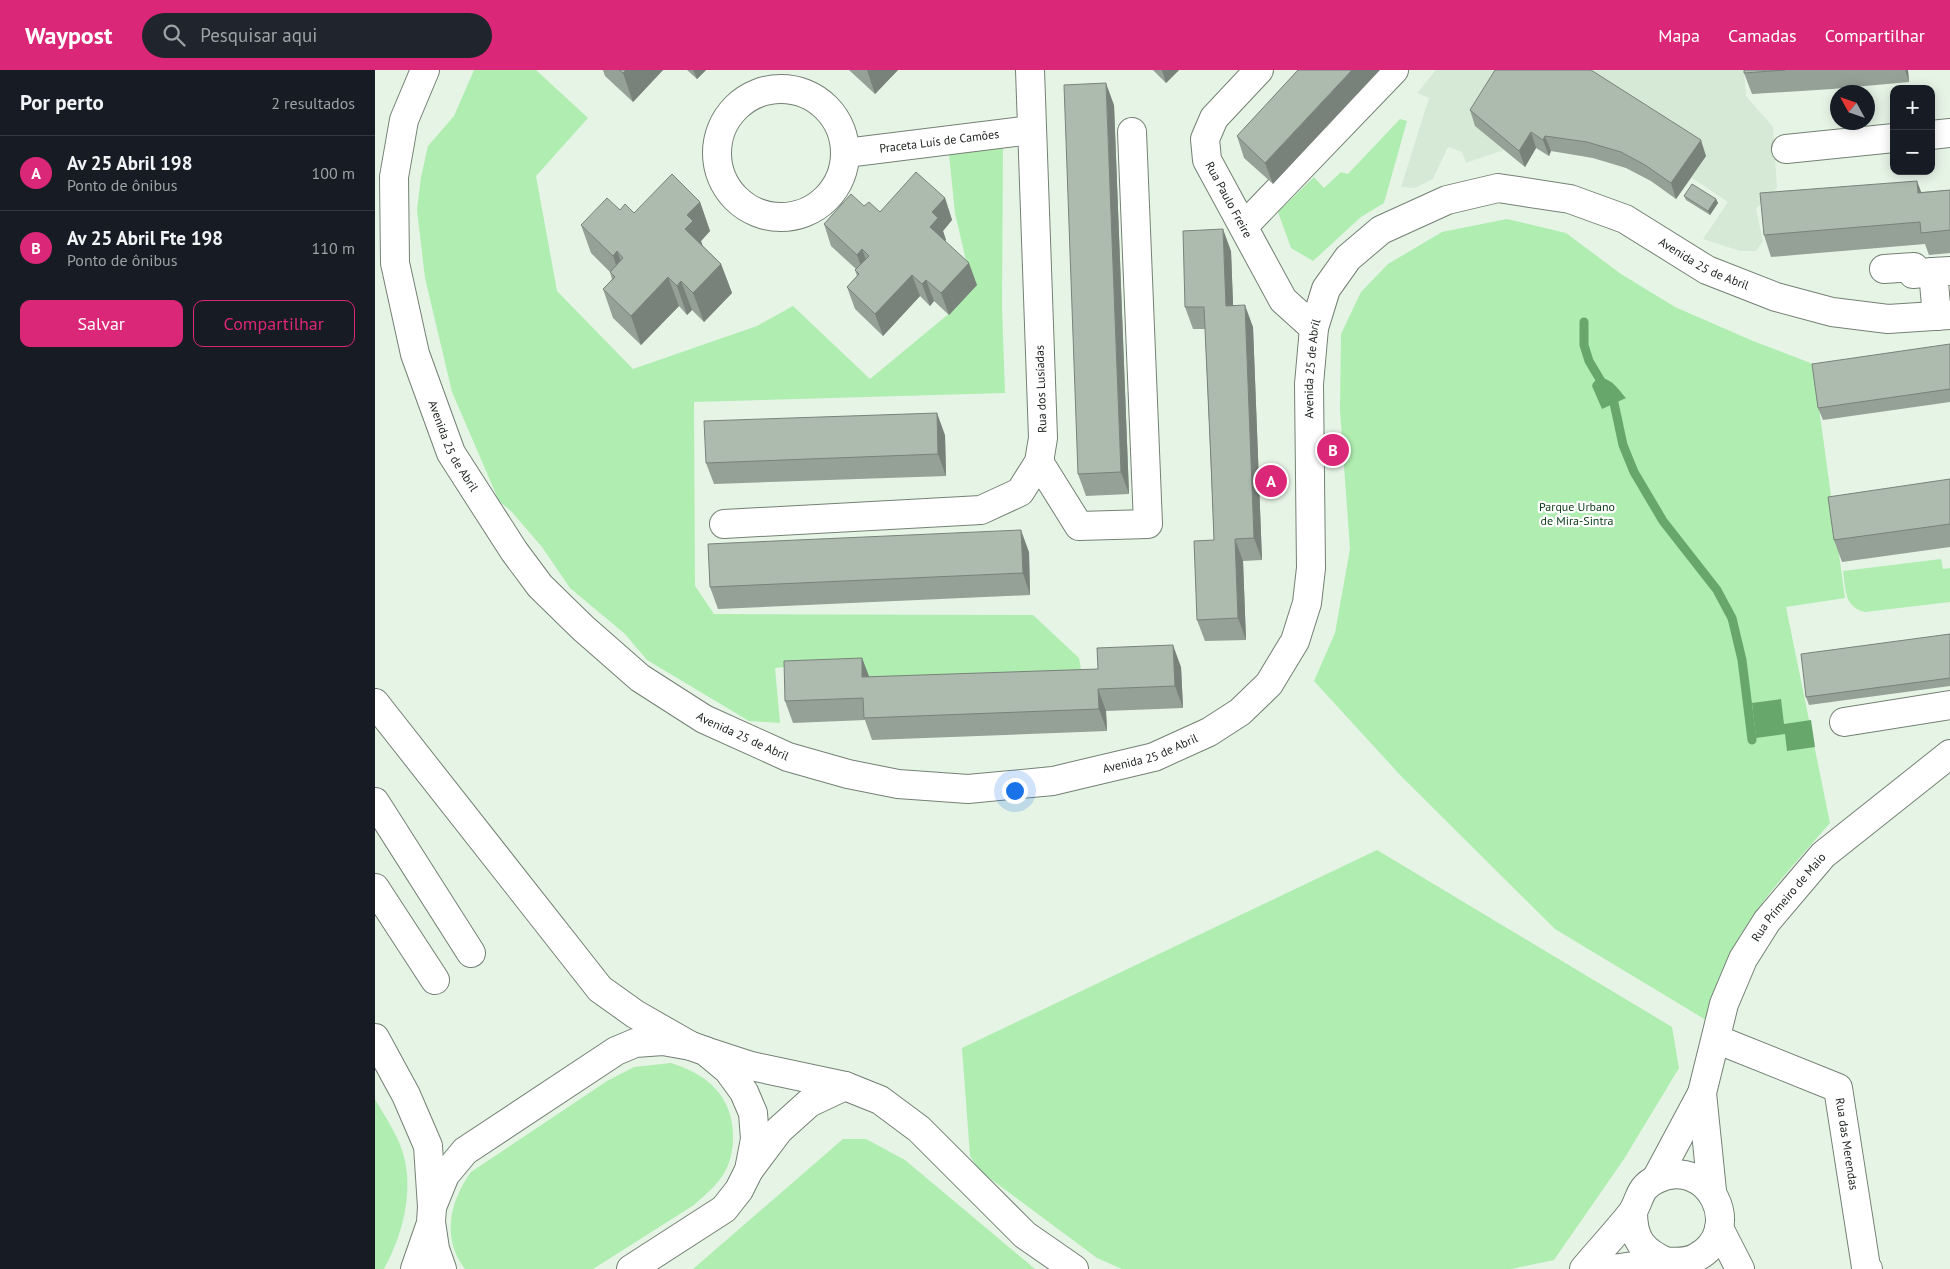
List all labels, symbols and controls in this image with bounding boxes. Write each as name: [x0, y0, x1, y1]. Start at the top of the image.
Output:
search box: [142, 13, 492, 58]
text: Waypost: [25, 20, 112, 51]
icon: search: [160, 21, 188, 49]
text: Pesquisar aqui: [200, 23, 317, 47]
text: Mapa: [1658, 24, 1700, 47]
text: Camadas: [1728, 24, 1797, 47]
text: Compartilhar: [1825, 24, 1925, 47]
north arrow: [1830, 85, 1875, 130]
map controls: [1890, 85, 1935, 175]
button: +: [1890, 85, 1935, 130]
text: Por perto: [20, 89, 104, 116]
text: 2 resultados: [271, 93, 355, 113]
street label: Praceta Luís de Camões: [878, 126, 1000, 156]
button: −: [1890, 130, 1935, 175]
text: Av 25 Abril 198: [67, 151, 192, 175]
street label: Rua Paulo Freire: [1202, 159, 1256, 240]
text: A: [31, 163, 41, 183]
text: 100 m: [312, 163, 355, 183]
text: Ponto de ônibus: [67, 175, 177, 195]
text: Av 25 Abril Fte 198: [67, 226, 223, 250]
street label: Avenida 25 de Abril: [1656, 234, 1752, 293]
text: B: [31, 238, 41, 258]
text: 110 m: [312, 238, 355, 258]
text: Ponto de ônibus: [67, 250, 177, 270]
button: Salvar: [20, 300, 183, 347]
button: Compartilhar: [193, 300, 355, 347]
street label: Avenida 25 de Abril: [1301, 316, 1324, 419]
street label: Rua dos Lusíadas: [1031, 345, 1050, 433]
street label: Avenida 25 de Abril: [425, 398, 482, 494]
pin: B: [1317, 431, 1349, 469]
pin: A: [1255, 462, 1287, 500]
park label: Parque Urbano de Mira-Sintra: [1539, 499, 1615, 528]
street label: Avenida 25 de Abril: [694, 708, 792, 764]
street label: Avenida 25 de Abril: [1101, 730, 1200, 776]
your location: [1002, 778, 1028, 804]
street label: Rua Primeiro de Maio: [1748, 849, 1829, 944]
street label: Rua das Merendas: [1833, 1097, 1862, 1191]

